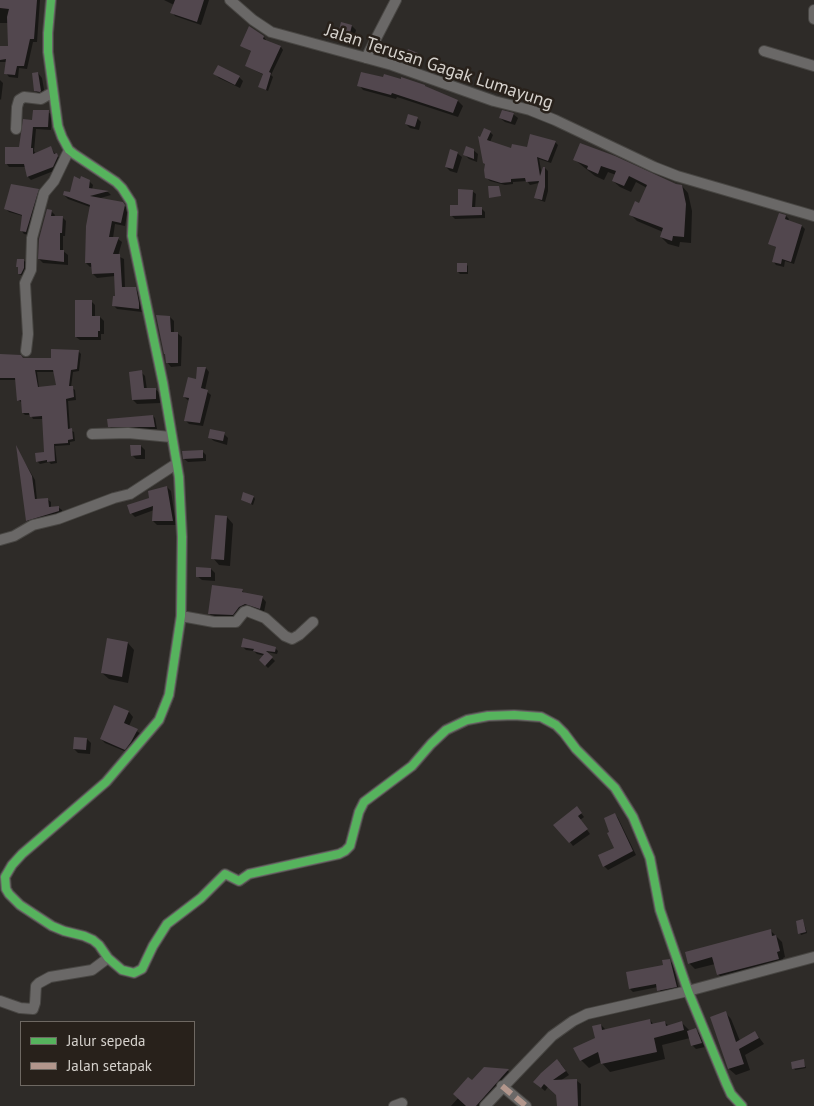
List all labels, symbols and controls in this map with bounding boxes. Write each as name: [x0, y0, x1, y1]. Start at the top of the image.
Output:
street label: Jalan Terusan Gagak Lumayung: [322, 20, 556, 114]
legend: [20, 1021, 195, 1086]
text: Jalur sepeda: [67, 1031, 146, 1050]
text: Jalan setapak: [67, 1056, 152, 1075]

